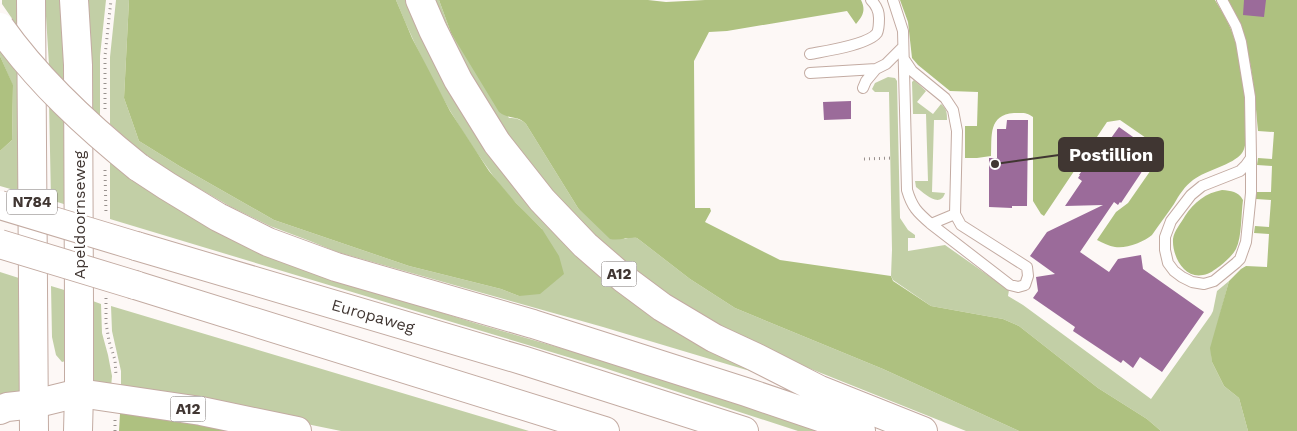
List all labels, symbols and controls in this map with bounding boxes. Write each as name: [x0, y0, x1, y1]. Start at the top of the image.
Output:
callout: Postillion: [1059, 138, 1163, 171]
text: Postillion: [1069, 144, 1153, 165]
street label: Apeldoornseweg: [70, 150, 89, 279]
road number: N784: [7, 190, 57, 214]
road number: A12: [602, 262, 636, 286]
street label: Europaweg: [329, 295, 417, 337]
road number: A12: [170, 396, 206, 422]

